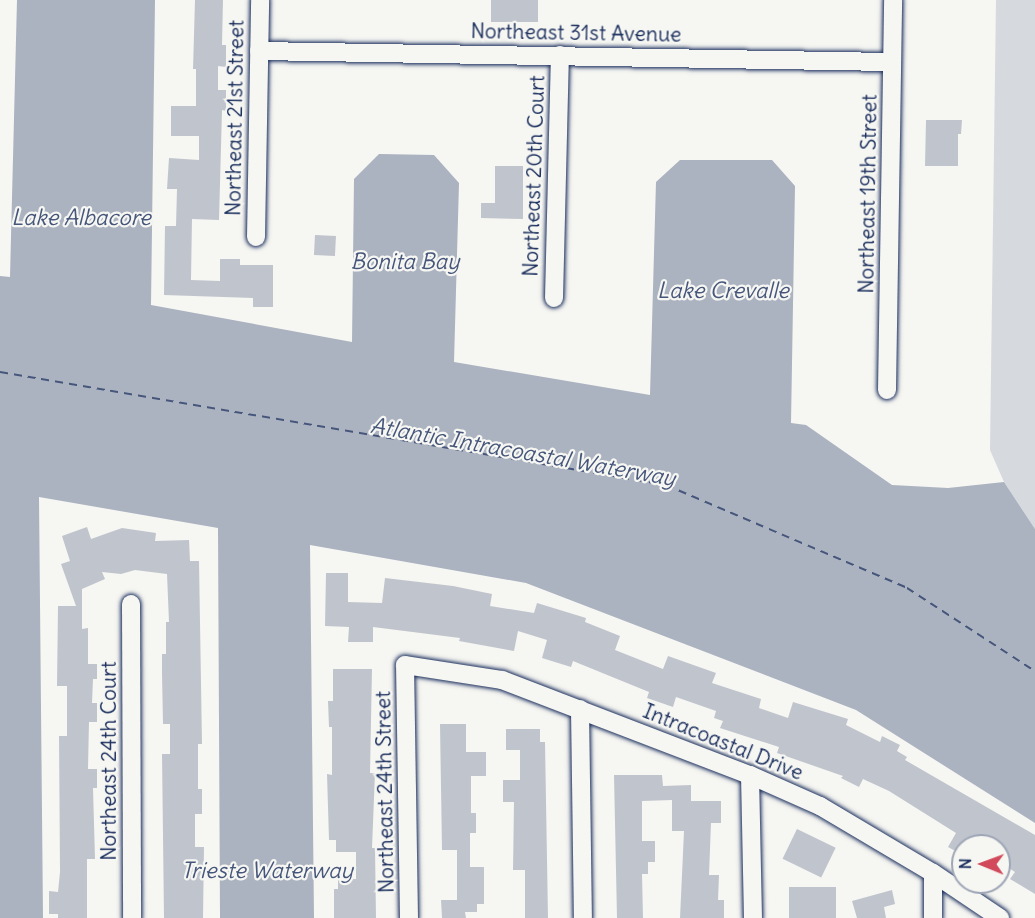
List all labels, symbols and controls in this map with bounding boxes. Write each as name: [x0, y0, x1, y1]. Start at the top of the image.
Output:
street label: Northeast 31st Avenue: [470, 19, 682, 47]
street label: Northeast 21st Street: [221, 20, 249, 216]
street label: Northeast 20th Court: [518, 75, 550, 277]
street label: Northeast 19th Street: [854, 94, 882, 294]
water label: Lake Albacore: [11, 205, 151, 231]
water label: Bonita Bay: [350, 249, 460, 275]
water label: Lake Crevalle: [657, 278, 789, 304]
water label: Atlantic Intracoastal Waterway: [369, 412, 677, 492]
street label: Northeast 24th Court: [96, 661, 122, 861]
street label: Northeast 24th Street: [371, 691, 399, 893]
street label: Intracoastal Drive: [639, 698, 807, 786]
north arrow: [951, 834, 1011, 894]
water label: Trieste Waterway: [181, 858, 353, 884]
text: N: [955, 858, 975, 869]

